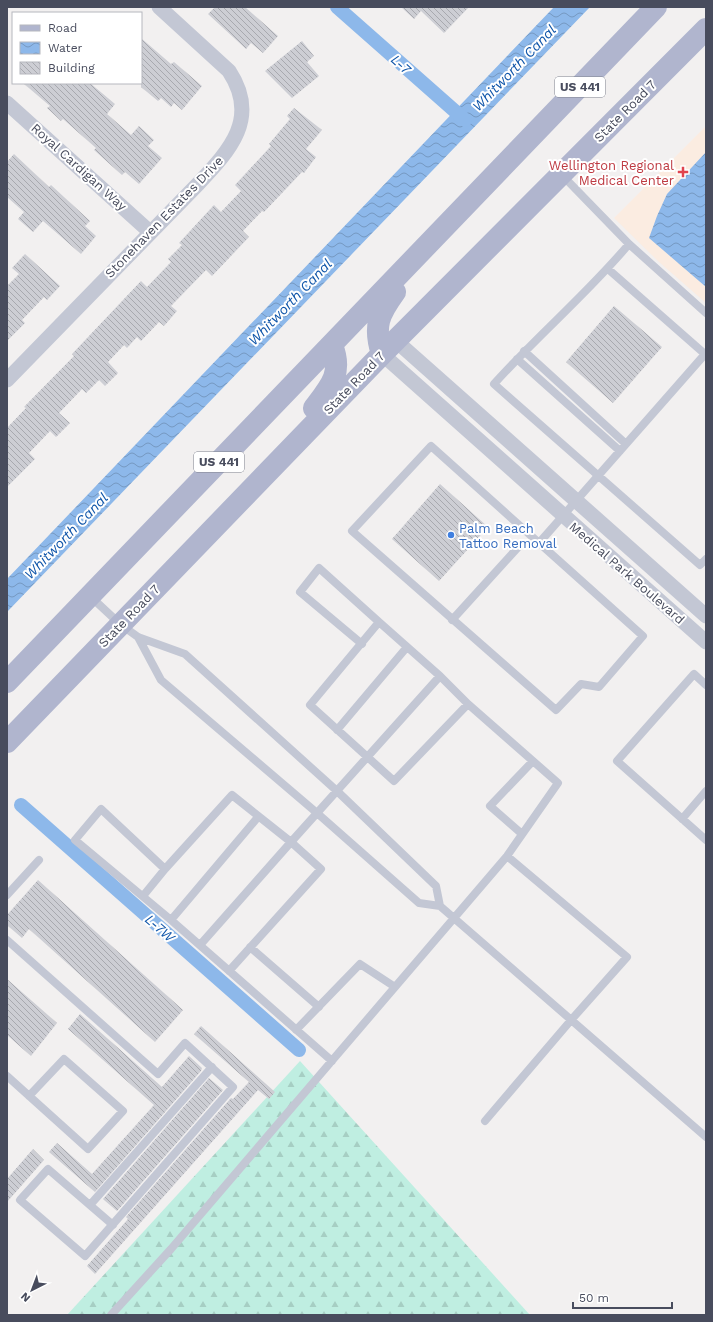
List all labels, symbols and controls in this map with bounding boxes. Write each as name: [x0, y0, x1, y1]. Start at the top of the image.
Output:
legend: [12, 12, 142, 84]
text: Road: [48, 21, 77, 35]
water label: Whitworth Canal: [469, 22, 559, 114]
text: Water: [48, 41, 83, 55]
water label: L-7: [388, 51, 415, 78]
text: Building: [48, 61, 95, 75]
road number: US 441: [555, 77, 605, 97]
street label: State Road 7: [591, 77, 659, 145]
street label: Royal Cardigan Way: [28, 120, 130, 214]
street label: Stonehaven Estates Drive: [102, 153, 226, 281]
place label: Wellington Regional Medical Center: [549, 158, 674, 188]
marker: Wellington Regional Medical Center: [677, 166, 689, 178]
water label: Whitworth Canal: [245, 256, 335, 348]
street label: State Road 7: [320, 349, 388, 417]
road number: US 441: [194, 452, 244, 472]
water label: Whitworth Canal: [21, 490, 111, 582]
street label: Medical Park Boulevard: [566, 519, 688, 627]
place label: Palm Beach Tattoo Removal: [459, 521, 557, 551]
marker: Palm Beach Tattoo Removal: [446, 530, 456, 540]
street label: State Road 7: [95, 582, 163, 650]
water label: L-7W: [142, 911, 179, 946]
north arrow: [12, 1270, 52, 1310]
scale bar: [573, 1284, 672, 1310]
text: N: [18, 1290, 33, 1305]
text: 50 m: [579, 1291, 609, 1305]

